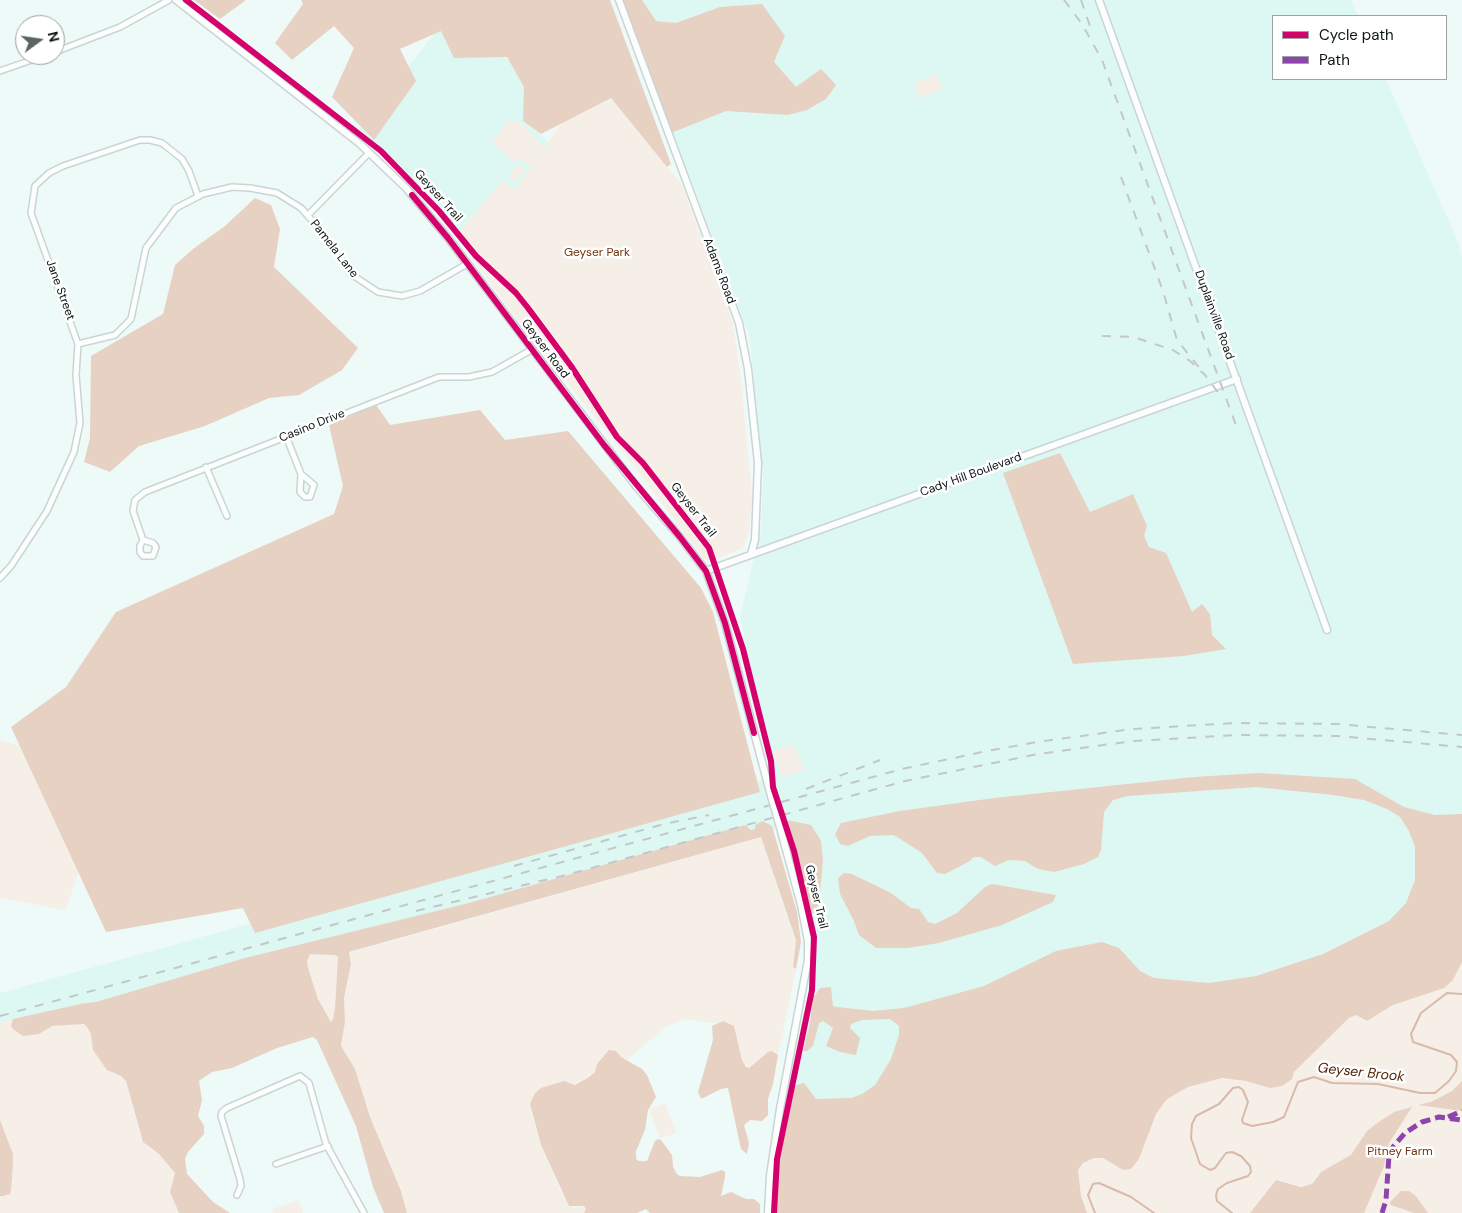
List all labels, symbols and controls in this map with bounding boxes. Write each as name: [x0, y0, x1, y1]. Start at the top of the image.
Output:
north arrow: [15, 15, 65, 65]
legend: [1272, 15, 1447, 80]
text: Cycle path: [1319, 25, 1394, 45]
text: N: [44, 29, 64, 44]
text: Path: [1319, 50, 1350, 70]
street label: Geyser Trail: [411, 167, 465, 225]
street label: Pamela Lane: [307, 217, 361, 281]
street label: Adams Road: [700, 236, 738, 306]
park label: Geyser Park: [564, 246, 630, 260]
street label: Jane Street: [42, 258, 78, 322]
street label: Duplainville Road: [1191, 268, 1237, 362]
street label: Geyser Road: [518, 317, 572, 381]
street label: Casino Drive: [277, 406, 347, 446]
street label: Cady Hill Boulevard: [918, 450, 1024, 500]
street label: Geyser Trail: [667, 480, 719, 540]
street label: Geyser Trail: [802, 864, 830, 930]
water label: Geyser Brook: [1317, 1060, 1405, 1086]
park label: Pitney Farm: [1367, 1145, 1433, 1159]

